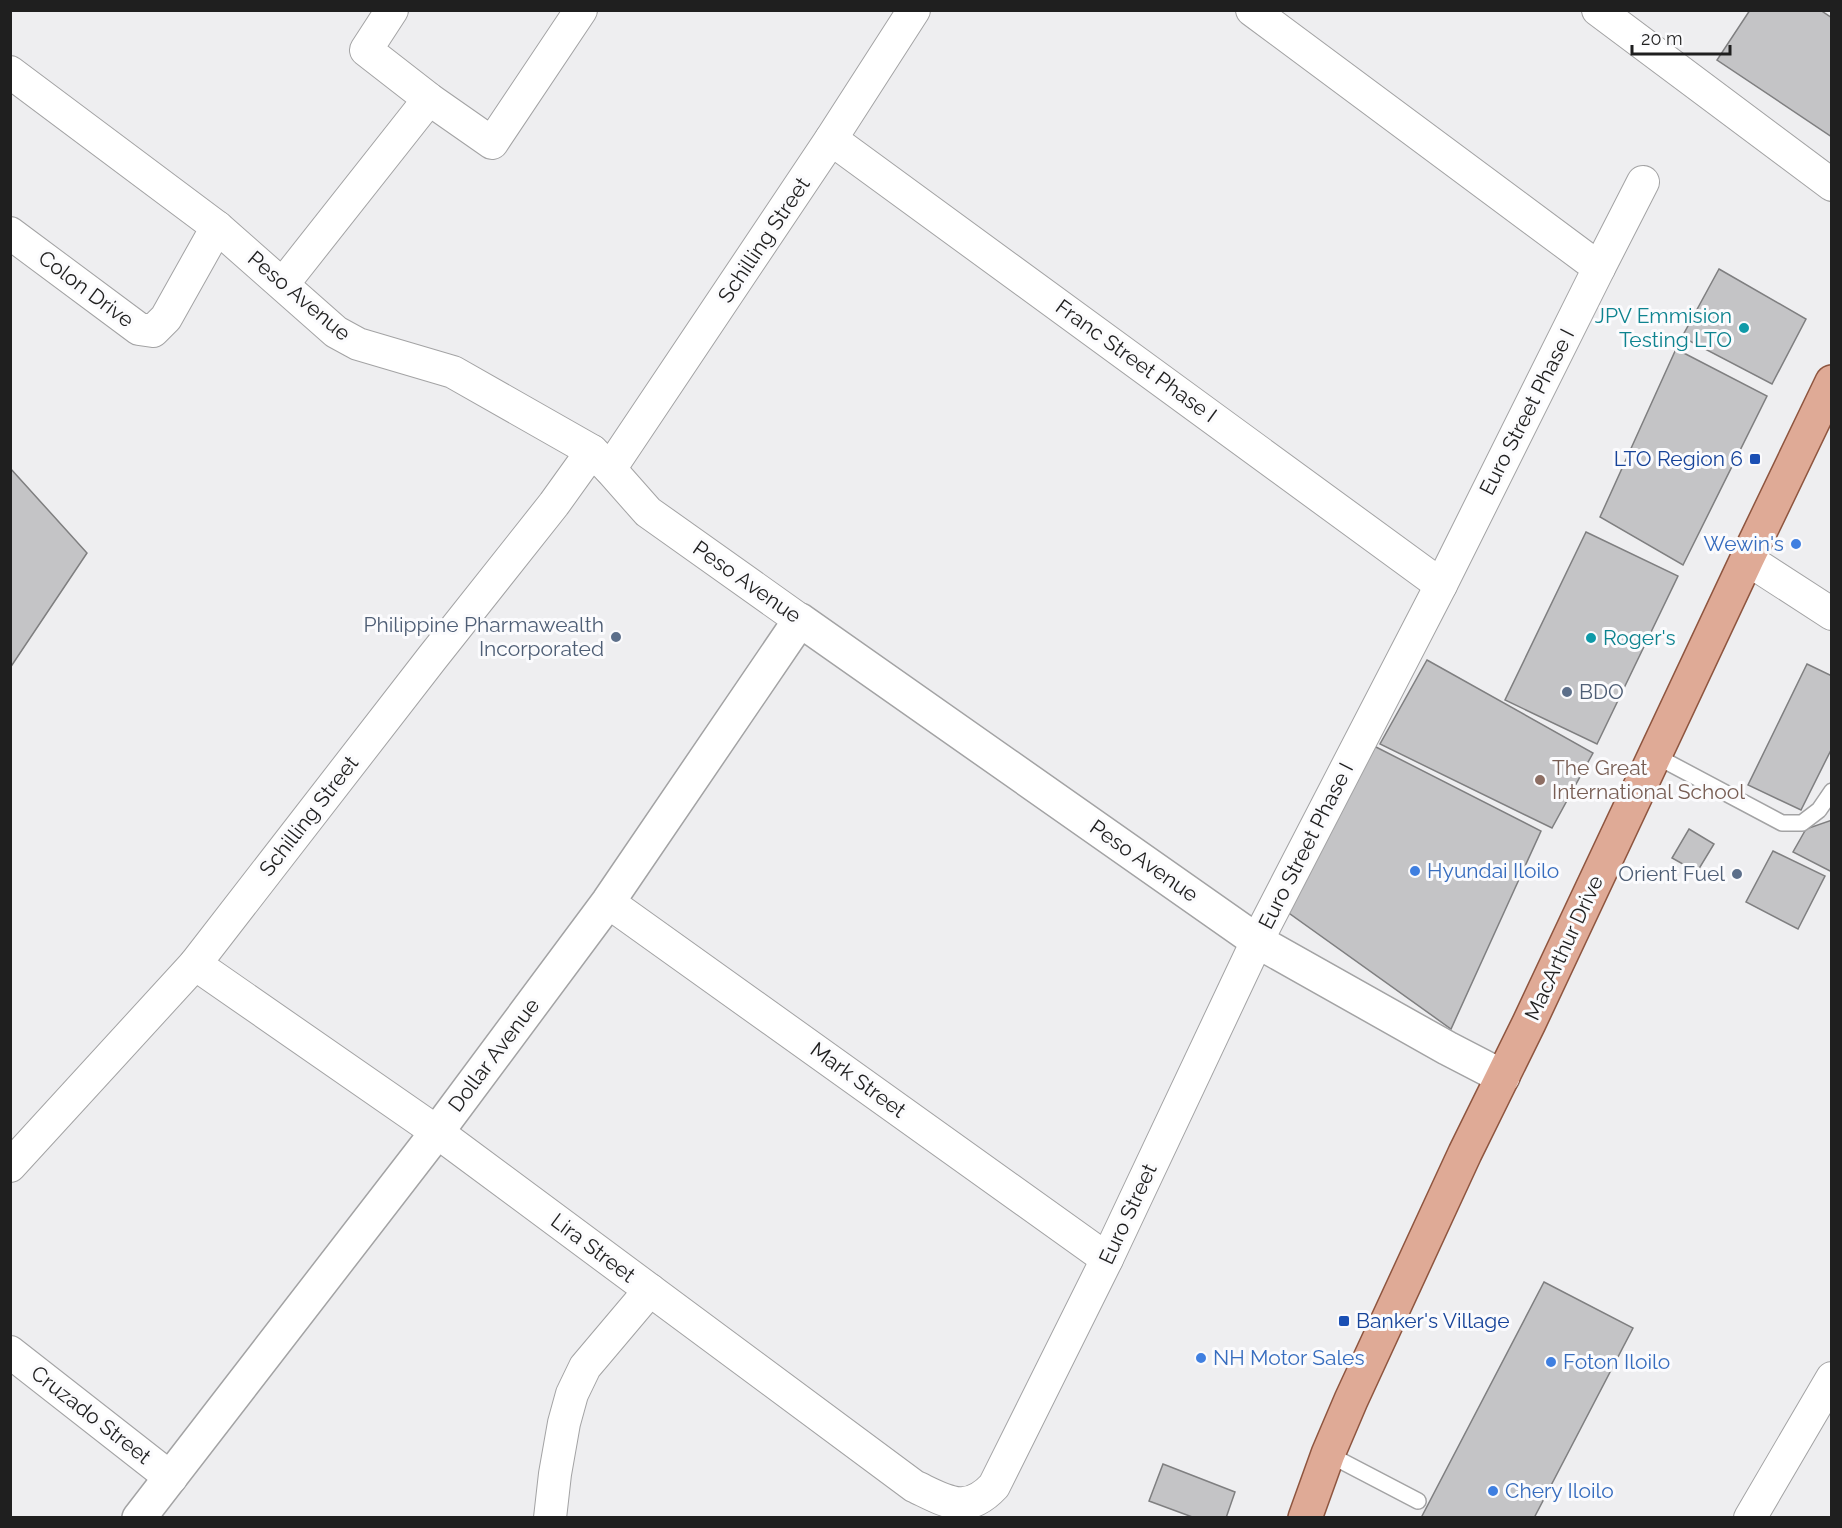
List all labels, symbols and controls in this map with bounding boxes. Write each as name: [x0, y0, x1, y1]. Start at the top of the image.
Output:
scale bar: [1632, 18, 1730, 56]
text: 20 m: [1641, 28, 1683, 49]
street label: Schilling Street: [712, 172, 815, 307]
street label: Colon Drive: [34, 245, 139, 333]
street label: Peso Avenue: [243, 245, 356, 346]
street label: Franc Street Phase I: [1051, 294, 1222, 427]
place label: JPV Emmision Testing LTO: [1595, 303, 1732, 352]
marker: JPV Emmision Testing LTO: [1737, 321, 1751, 335]
street label: Euro Street Phase I: [1474, 324, 1579, 499]
place label: LTO Region 6: [1614, 446, 1743, 471]
marker: LTO Region 6: [1748, 452, 1762, 466]
place label: Wewin's: [1704, 531, 1784, 556]
street label: Peso Avenue: [688, 535, 806, 628]
marker: Wewin's: [1789, 537, 1803, 551]
place label: Philippine Pharmawealth Incorporated: [363, 612, 604, 661]
place label: Roger's: [1603, 625, 1676, 650]
marker: Philippine Pharmawealth Incorporated: [609, 630, 623, 644]
marker: Roger's: [1584, 631, 1598, 645]
place label: BDO: [1579, 679, 1624, 704]
marker: BDO: [1560, 685, 1574, 699]
street label: Schilling Street: [254, 751, 363, 881]
place label: The Great International School: [1552, 755, 1745, 804]
street label: Euro Street Phase I: [1253, 758, 1358, 933]
marker: The Great International School: [1533, 773, 1547, 787]
street label: Peso Avenue: [1085, 814, 1203, 907]
place label: Hyundai Iloilo: [1427, 858, 1559, 883]
place label: Orient Fuel: [1618, 861, 1725, 886]
marker: Hyundai Iloilo: [1408, 864, 1422, 878]
marker: Orient Fuel: [1730, 867, 1744, 881]
street label: MacArthur Drive: [1519, 871, 1608, 1024]
street label: Dollar Avenue: [443, 993, 544, 1116]
street label: Mark Street: [806, 1037, 911, 1123]
street label: Euro Street: [1093, 1160, 1162, 1268]
street label: Lira Street: [546, 1208, 640, 1287]
place label: Banker's Village: [1356, 1308, 1510, 1333]
marker: Banker's Village: [1337, 1314, 1351, 1328]
place label: NH Motor Sales: [1213, 1345, 1365, 1370]
place label: Foton Iloilo: [1563, 1349, 1670, 1374]
marker: NH Motor Sales: [1194, 1351, 1208, 1365]
marker: Foton Iloilo: [1544, 1355, 1558, 1369]
street label: Cruzado Street: [26, 1360, 156, 1469]
place label: Chery Iloilo: [1505, 1478, 1614, 1503]
marker: Chery Iloilo: [1486, 1484, 1500, 1498]

